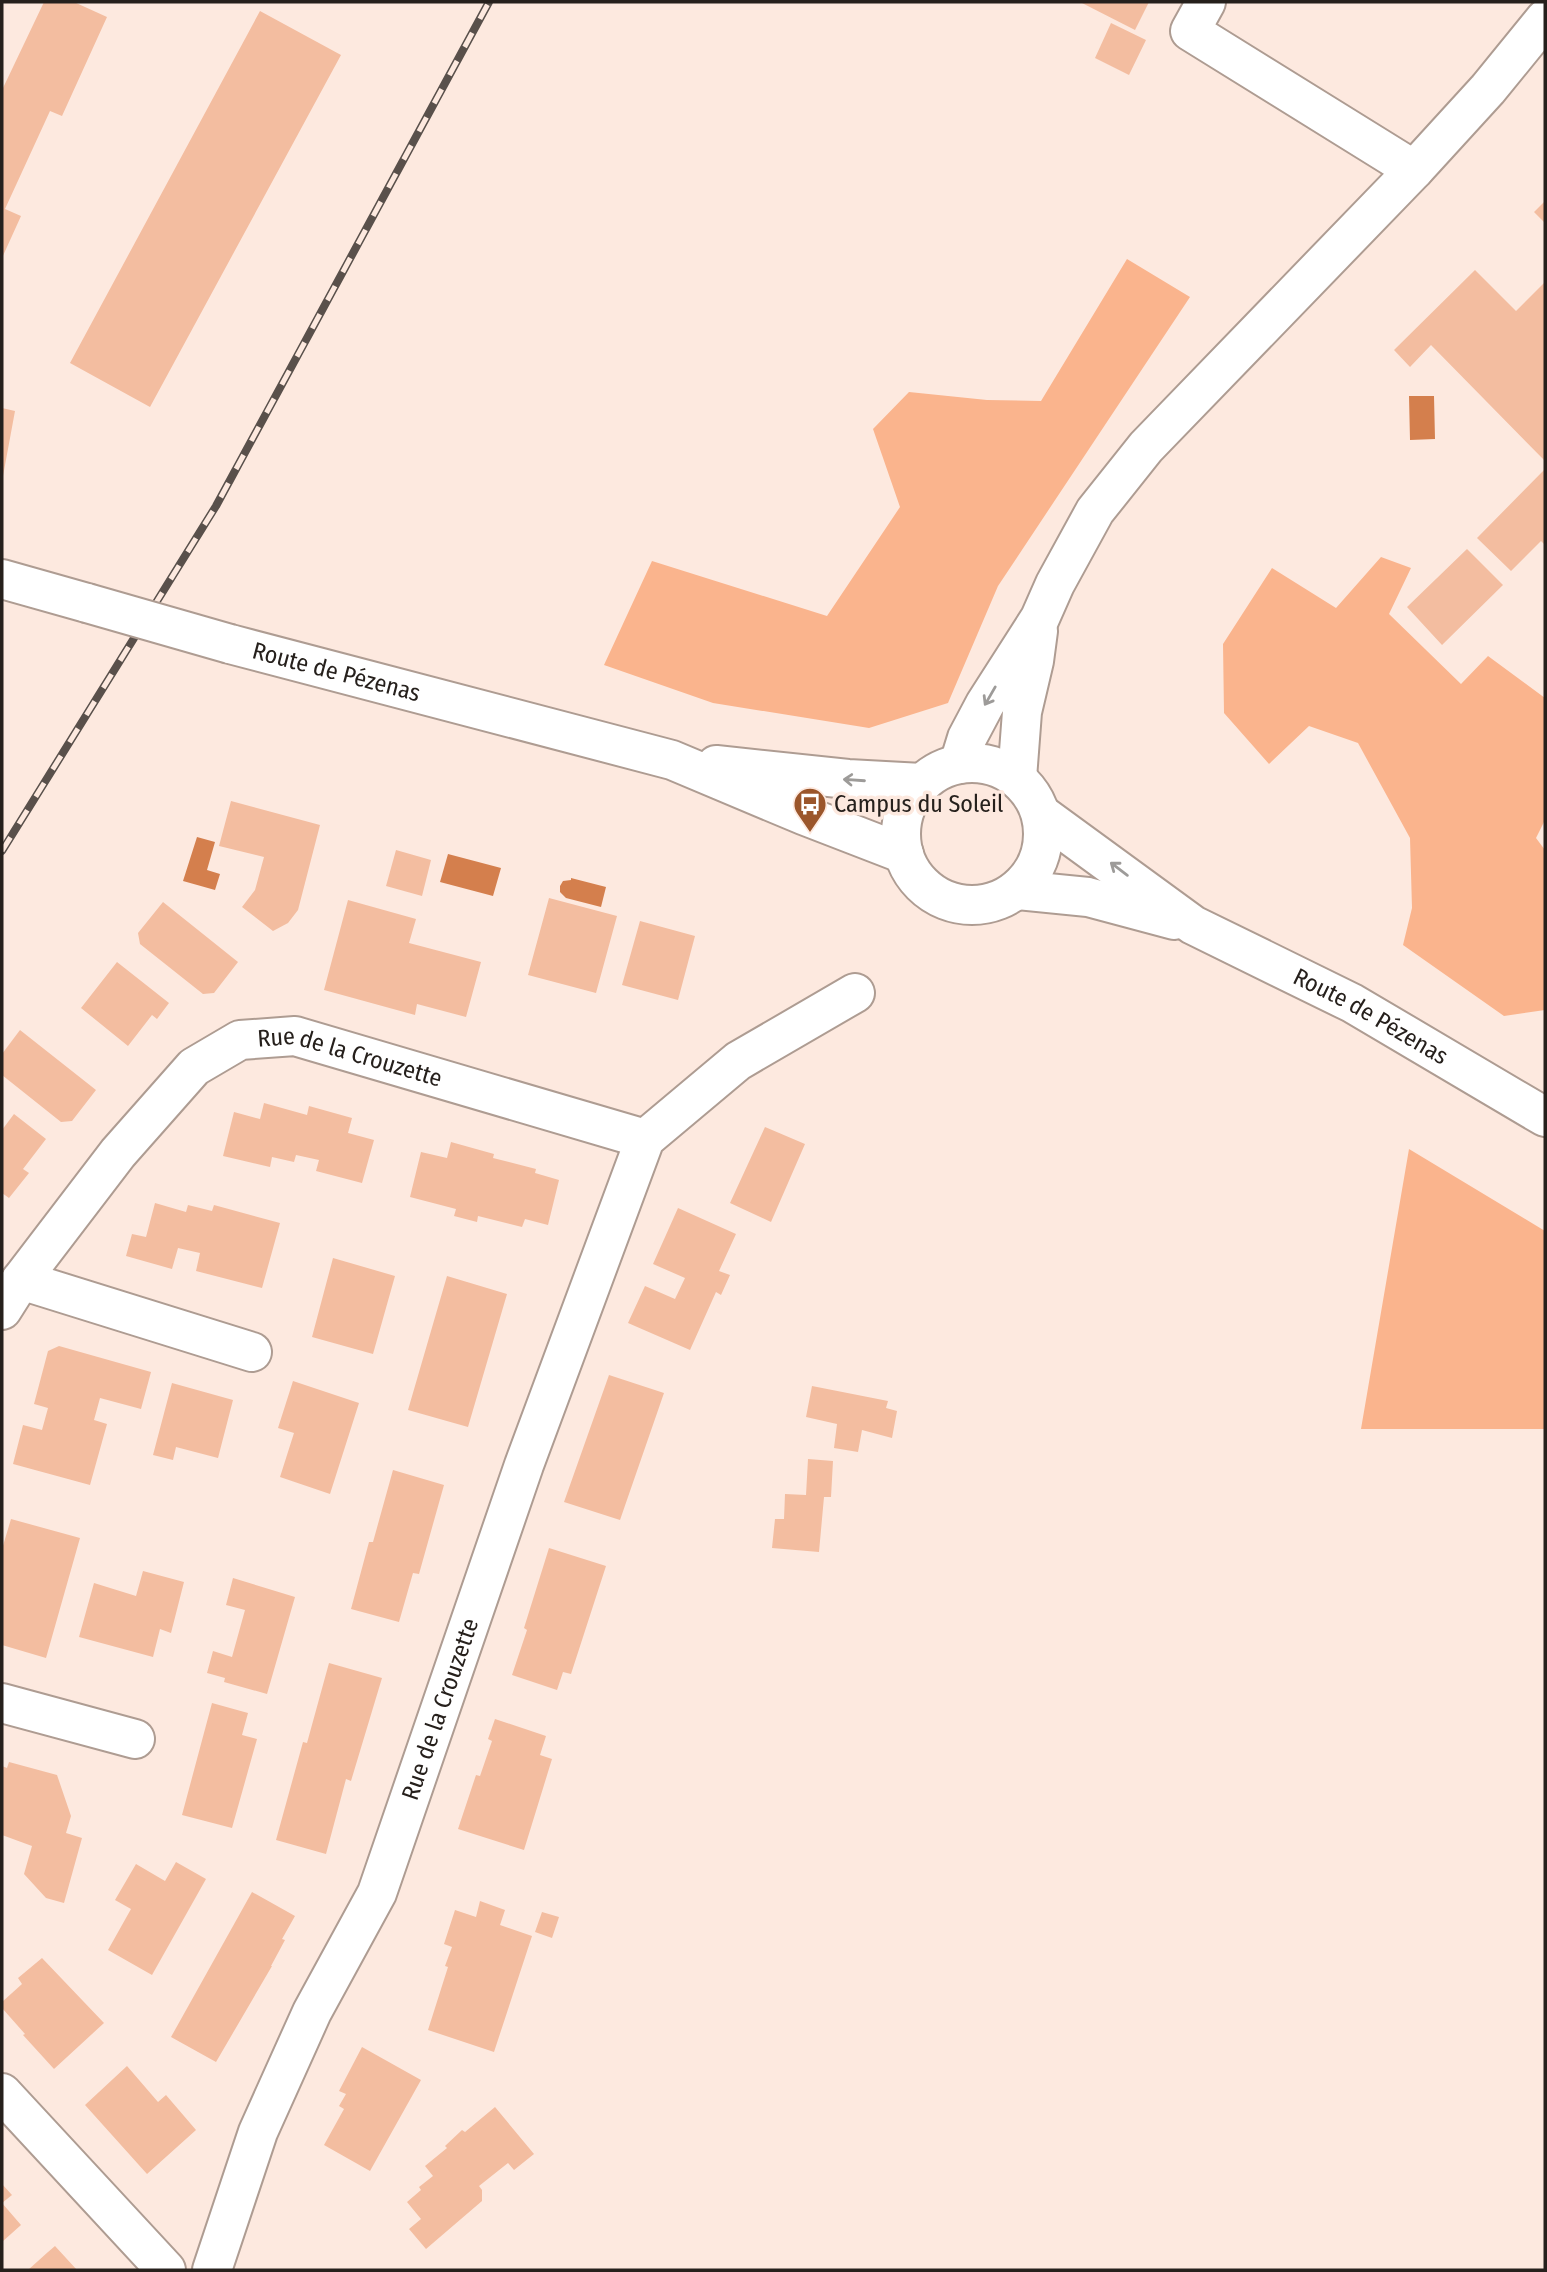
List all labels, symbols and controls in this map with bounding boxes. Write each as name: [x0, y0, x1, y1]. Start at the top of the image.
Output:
street label: Route de Pézenas: [249, 636, 423, 707]
one-way arrow: [983, 686, 997, 706]
one-way arrow: [843, 773, 866, 786]
bus stop icon: Campus du Soleil: [791, 785, 829, 834]
place label: Campus du Soleil: [834, 790, 1003, 818]
one-way arrow: [1110, 862, 1129, 877]
street label: Route de Pézenas: [1289, 962, 1453, 1070]
street label: Rue de la Crouzette: [256, 1022, 445, 1093]
street label: Rue de la Crouzette: [396, 1615, 484, 1804]

